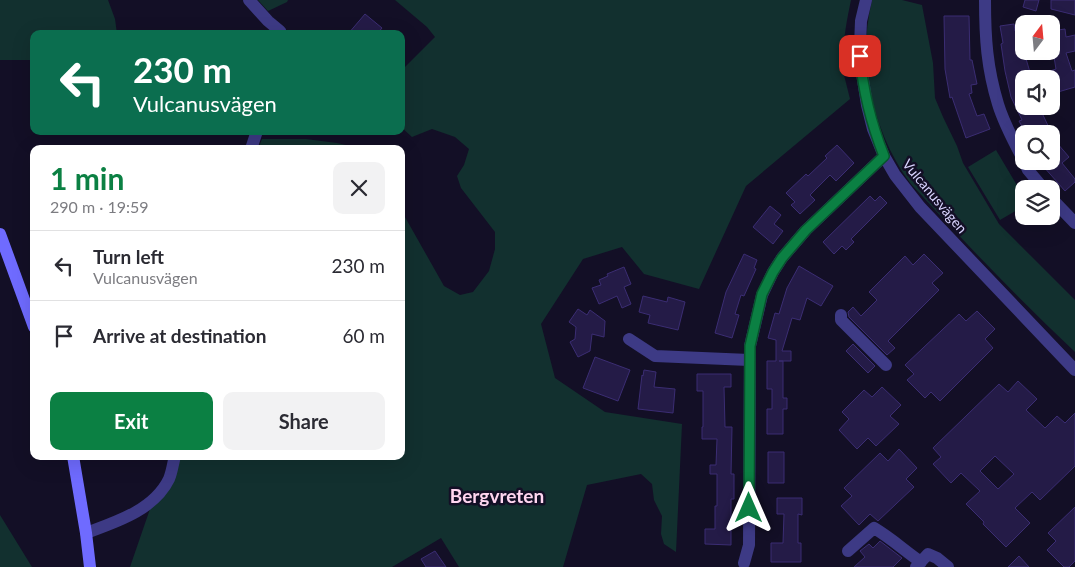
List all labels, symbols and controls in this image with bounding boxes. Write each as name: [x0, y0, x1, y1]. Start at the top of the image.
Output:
north arrow: [1015, 15, 1060, 60]
map controls: [1015, 15, 1060, 225]
pin: [839, 35, 881, 77]
icon: arrive: [846, 42, 874, 70]
text: 230 m: [133, 48, 232, 90]
icon: left: [50, 50, 115, 115]
button: sound: [1015, 70, 1060, 115]
text: Vulcanusvägen: [133, 90, 277, 117]
button: search: [1015, 125, 1060, 170]
street label: Vulcanusvägen: [899, 155, 971, 237]
text: 1 min: [50, 160, 124, 196]
button: close: [333, 162, 385, 214]
button: layers: [1015, 180, 1060, 225]
text: 290 m · 19:59: [50, 197, 149, 216]
text: Turn left: [93, 245, 164, 268]
icon: left: [50, 252, 78, 280]
text: 230 m: [331, 254, 385, 277]
text: Vulcanusvägen: [93, 268, 198, 287]
icon: arrive: [50, 322, 78, 350]
text: Arrive at destination: [93, 324, 266, 347]
text: 60 m: [342, 324, 385, 347]
button: Exit: [50, 392, 213, 450]
button: Share: [223, 392, 385, 450]
position arrow: [722, 481, 774, 533]
district label: Bergvreten: [450, 484, 544, 507]

